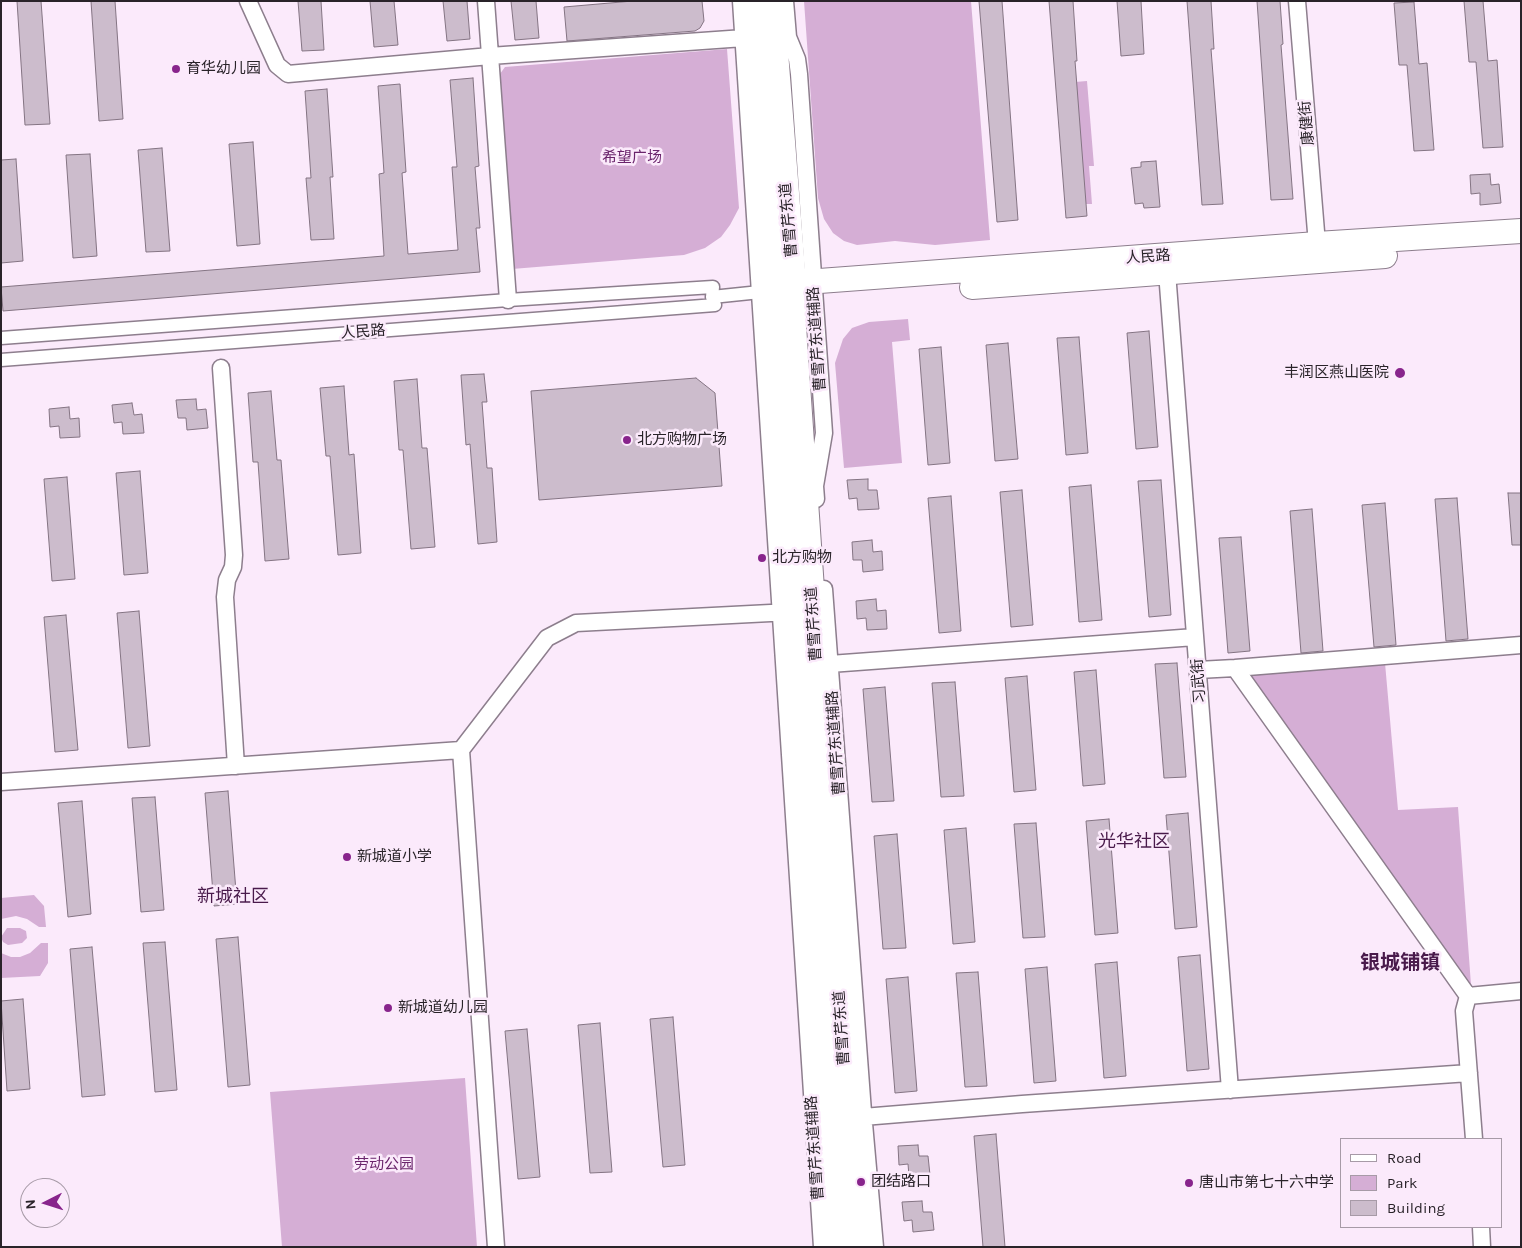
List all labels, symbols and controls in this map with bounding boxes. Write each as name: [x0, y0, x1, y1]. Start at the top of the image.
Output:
place label: 育华幼儿园: [186, 60, 261, 78]
marker: 育华幼儿园: [170, 63, 182, 75]
street label: 康健街: [1296, 100, 1318, 146]
park label: 希望广场: [602, 149, 662, 167]
street label: 曹雪芹东道: [777, 182, 801, 258]
street label: 人民路: [1125, 246, 1171, 268]
street label: 曹雪芹东道辅路: [804, 286, 830, 392]
street label: 人民路: [340, 321, 386, 343]
place label: 丰润区燕山医院: [1284, 364, 1389, 382]
marker: 丰润区燕山医院: [1393, 366, 1407, 380]
place label: 北方购物广场: [637, 431, 727, 449]
marker: 北方购物广场: [621, 434, 633, 446]
place label: 北方购物: [772, 549, 832, 567]
marker: 北方购物: [756, 552, 768, 564]
street label: 曹雪芹东道: [802, 586, 826, 662]
street label: 习武街: [1188, 658, 1210, 704]
street label: 曹雪芹东道辅路: [823, 690, 849, 796]
district label: 光华社区: [1098, 831, 1170, 853]
place label: 新城道小学: [357, 848, 432, 866]
marker: 新城道小学: [341, 851, 353, 863]
district label: 新城社区: [197, 886, 269, 908]
district label: 银城铺镇: [1360, 951, 1440, 975]
street label: 曹雪芹东道: [830, 990, 854, 1066]
place label: 新城道幼儿园: [398, 999, 488, 1017]
marker: 新城道幼儿园: [382, 1002, 394, 1014]
street label: 曹雪芹东道辅路: [802, 1095, 828, 1201]
legend: [1340, 1138, 1502, 1228]
text: Road: [1387, 1149, 1422, 1167]
park label: 劳动公园: [354, 1156, 414, 1174]
place label: 团结路口: [871, 1173, 931, 1191]
place label: 唐山市第七十六中学: [1199, 1174, 1334, 1192]
text: Park: [1387, 1174, 1417, 1192]
marker: 团结路口: [855, 1176, 867, 1188]
marker: 唐山市第七十六中学: [1183, 1177, 1195, 1189]
north arrow: [20, 1178, 70, 1228]
text: N: [22, 1199, 39, 1210]
text: Building: [1387, 1199, 1445, 1217]

